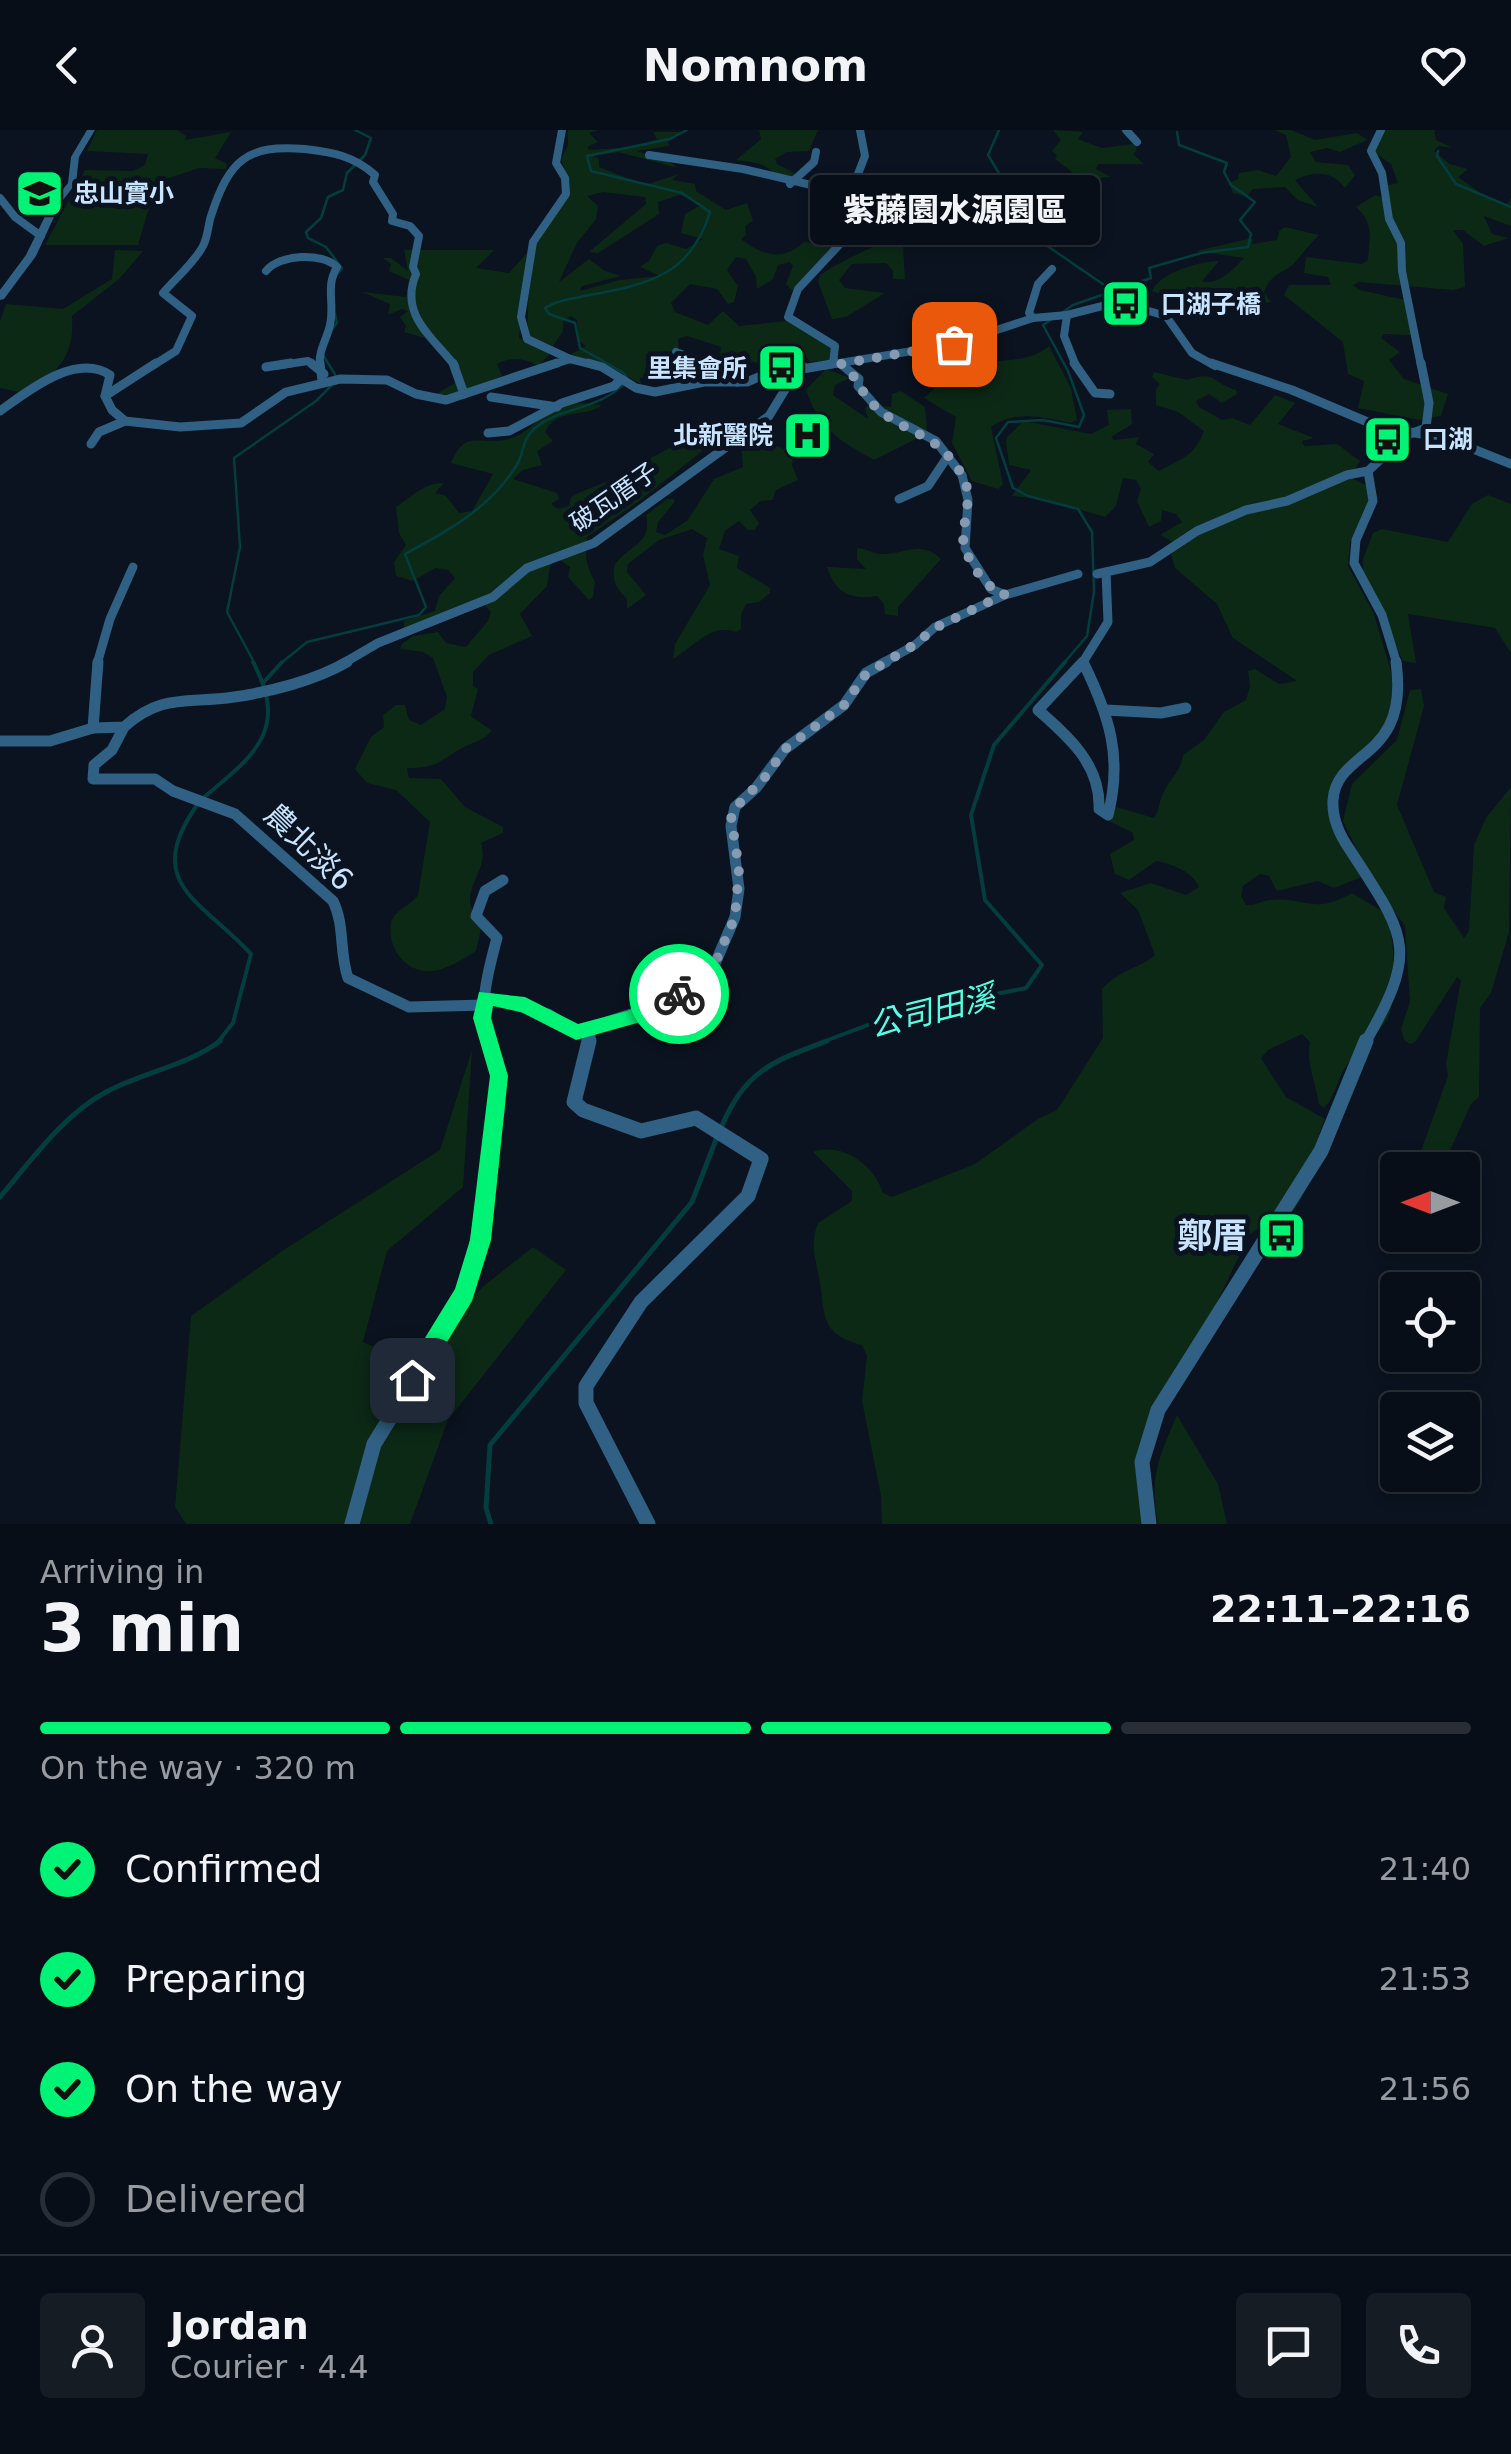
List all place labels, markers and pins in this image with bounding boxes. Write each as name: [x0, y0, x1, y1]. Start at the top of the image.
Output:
school or university icon: 忠山實小: [13, 167, 65, 219]
callout: 紫藤園水源園區: [809, 174, 1099, 244]
place label: 忠山實小: [74, 179, 174, 208]
bus stop icon: 口湖子橋: [1100, 278, 1152, 330]
place label: 口湖子橋: [1161, 290, 1261, 319]
pin: [912, 302, 997, 387]
bus stop icon: 里集會所: [756, 342, 808, 394]
place label: 里集會所: [647, 354, 747, 383]
hospital icon: 北新醫院: [782, 409, 834, 461]
bus stop icon: 口湖: [1362, 413, 1414, 465]
place label: 北新醫院: [673, 421, 773, 450]
place label: 口湖: [1423, 425, 1473, 454]
bus stop icon: 鄭厝: [1256, 1210, 1308, 1262]
place label: 鄭厝: [1177, 1216, 1247, 1256]
pin: [370, 1338, 455, 1423]

